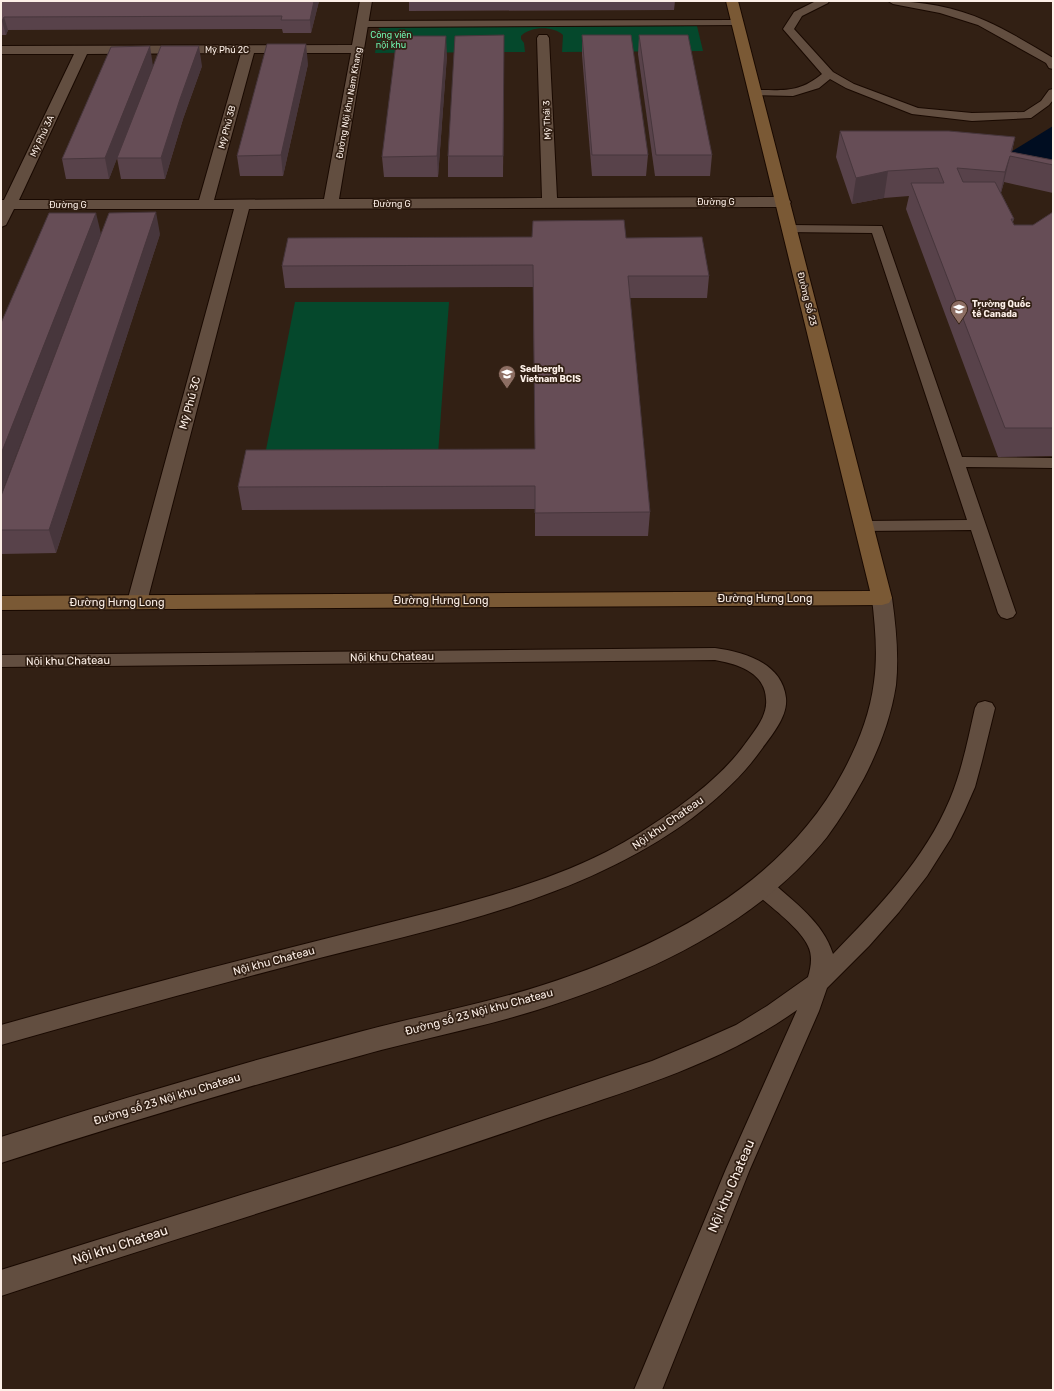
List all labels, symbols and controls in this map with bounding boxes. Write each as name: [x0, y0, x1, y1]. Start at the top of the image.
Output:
park label: Công viên nội khu: [370, 30, 412, 50]
street label: Mỹ Phú 2C: [205, 45, 249, 55]
street label: Đường Nội khu Nam Khang: [334, 47, 364, 159]
street label: Mỹ Thái 3: [541, 100, 553, 140]
street label: Mỹ Phú 3B: [216, 104, 238, 150]
street label: Mỹ Phú 3A: [28, 114, 56, 158]
street label: Đường G: [697, 197, 735, 207]
street label: Đường G: [373, 199, 411, 209]
street label: Đường G: [49, 200, 87, 210]
street label: Đường Số 23: [796, 271, 820, 327]
place label: Trường Quốc tế Canada: [972, 297, 1031, 319]
school or university icon: Trường Quốc tế Canada: [949, 299, 969, 324]
school or university icon: Sedbergh Vietnam BCIS: [497, 364, 517, 389]
place label: Sedbergh Vietnam BCIS: [520, 364, 581, 384]
street label: Mỹ Phú 3C: [177, 375, 203, 431]
street label: Đường Hưng Long: [718, 592, 812, 605]
street label: Đường Hưng Long: [394, 594, 488, 607]
street label: Đường Hưng Long: [70, 596, 164, 609]
street label: Nội khu Chateau: [350, 650, 434, 664]
street label: Nội khu Chateau: [26, 654, 110, 668]
street label: Nội khu Chateau: [630, 794, 706, 852]
street label: Nội khu Chateau: [232, 944, 316, 978]
street label: Đường số 23 Nội khu Chateau: [403, 985, 554, 1038]
street label: Đường số 23 Nội khu Chateau: [92, 1069, 242, 1128]
street label: Nội khu Chateau: [705, 1137, 757, 1235]
street label: Nội khu Chateau: [70, 1223, 170, 1267]

